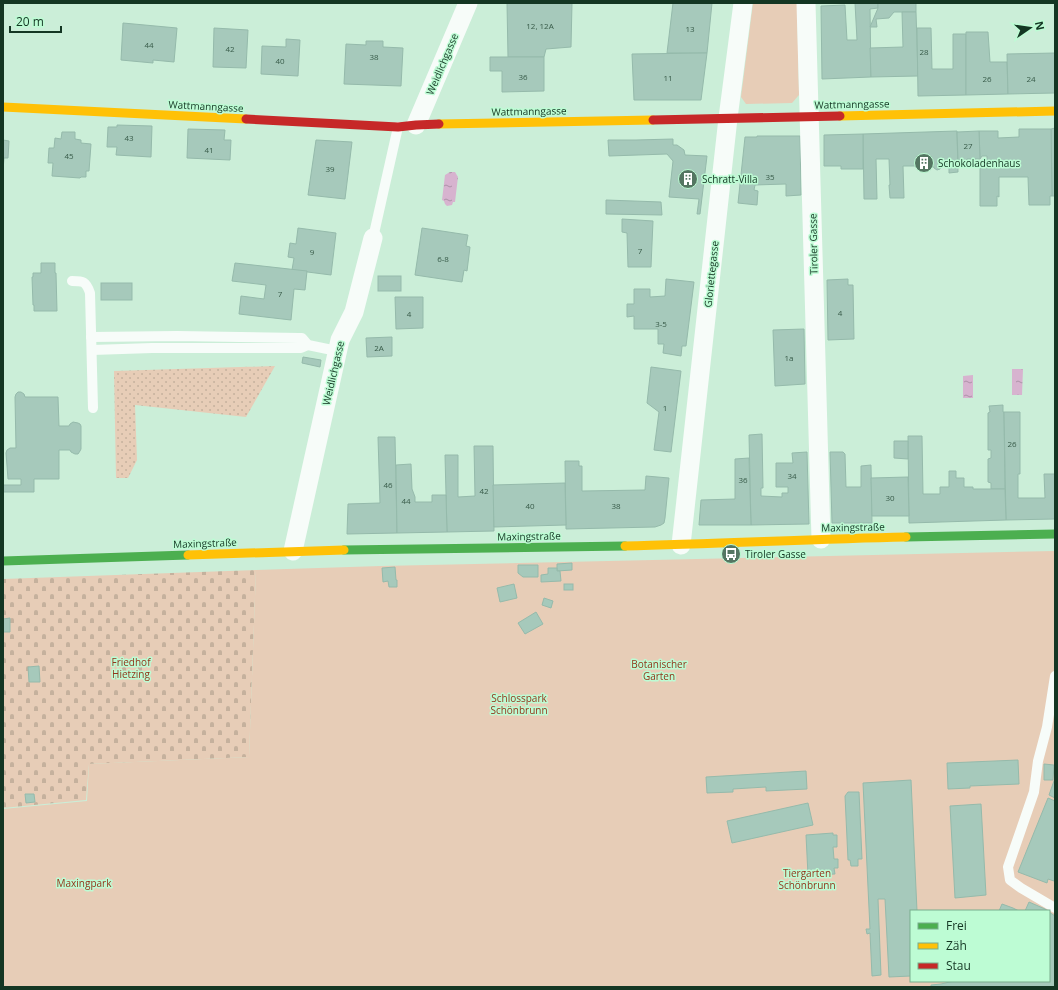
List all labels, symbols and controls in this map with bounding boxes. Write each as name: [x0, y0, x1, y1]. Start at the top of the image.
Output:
scale bar: [10, 8, 61, 34]
north arrow: [1010, 8, 1050, 48]
text: 20 m: [16, 13, 44, 30]
house number: 12, 12A: [526, 20, 555, 31]
text: N: [1032, 20, 1049, 32]
house number: 13: [685, 23, 695, 34]
street label: Weidlichgasse: [423, 31, 461, 97]
house number: 44: [144, 39, 154, 50]
house number: 42: [225, 43, 235, 54]
house number: 28: [919, 46, 929, 57]
house number: 38: [369, 51, 379, 62]
house number: 40: [275, 55, 285, 66]
house number: 36: [518, 71, 528, 82]
house number: 11: [663, 72, 673, 83]
house number: 26: [982, 73, 992, 84]
house number: 24: [1026, 73, 1036, 84]
street label: Wattmanngasse: [814, 96, 890, 112]
street label: Wattmanngasse: [168, 97, 244, 115]
street label: Wattmanngasse: [491, 103, 567, 119]
house number: 43: [124, 132, 134, 143]
house number: 27: [963, 140, 973, 151]
house number: 41: [204, 144, 214, 155]
house number: 45: [64, 150, 74, 161]
building icon: Schokoladenhaus: [913, 152, 935, 174]
place label: Schokoladenhaus: [938, 156, 1020, 170]
house number: 39: [325, 163, 335, 174]
building icon: Schratt-Villa: [677, 168, 699, 190]
house number: 35: [765, 171, 775, 182]
place label: Schratt-Villa: [702, 172, 758, 186]
street label: Tiroler Gasse: [805, 213, 821, 275]
street label: Gloriettegasse: [701, 240, 721, 308]
house number: 7: [638, 245, 643, 256]
house number: 9: [310, 246, 315, 257]
house number: 6-8: [437, 253, 449, 264]
house number: 7: [278, 288, 283, 299]
house number: 4: [838, 307, 843, 318]
house number: 4: [407, 308, 412, 319]
house number: 3-5: [655, 318, 667, 329]
street label: Weidlichgasse: [319, 339, 347, 407]
house number: 2A: [374, 342, 385, 353]
house number: 1a: [784, 352, 794, 363]
house number: 1: [663, 402, 667, 413]
house number: 26: [1007, 438, 1017, 449]
house number: 34: [787, 470, 797, 481]
house number: 36: [738, 474, 748, 485]
house number: 46: [383, 479, 393, 490]
house number: 42: [479, 485, 489, 496]
house number: 30: [885, 492, 895, 503]
house number: 44: [401, 495, 411, 506]
house number: 40: [525, 500, 535, 511]
house number: 38: [611, 500, 621, 511]
street label: Maxingstraße: [821, 519, 885, 535]
street label: Maxingstraße: [497, 528, 561, 544]
street label: Maxingstraße: [173, 535, 237, 551]
bus stop icon: Tiroler Gasse: [720, 543, 742, 565]
place label: Tiroler Gasse: [745, 547, 806, 561]
park label: Friedhof Hietzing: [111, 655, 151, 681]
park label: Botanischer Garten: [631, 657, 687, 683]
park label: Schlosspark Schönbrunn: [490, 691, 548, 717]
park label: Tiergarten Schönbrunn: [778, 866, 836, 892]
park label: Maxingpark: [57, 876, 112, 890]
legend: [910, 910, 1050, 982]
text: Frei: [946, 917, 967, 934]
text: Zäh: [946, 937, 967, 954]
text: Stau: [946, 957, 971, 974]

